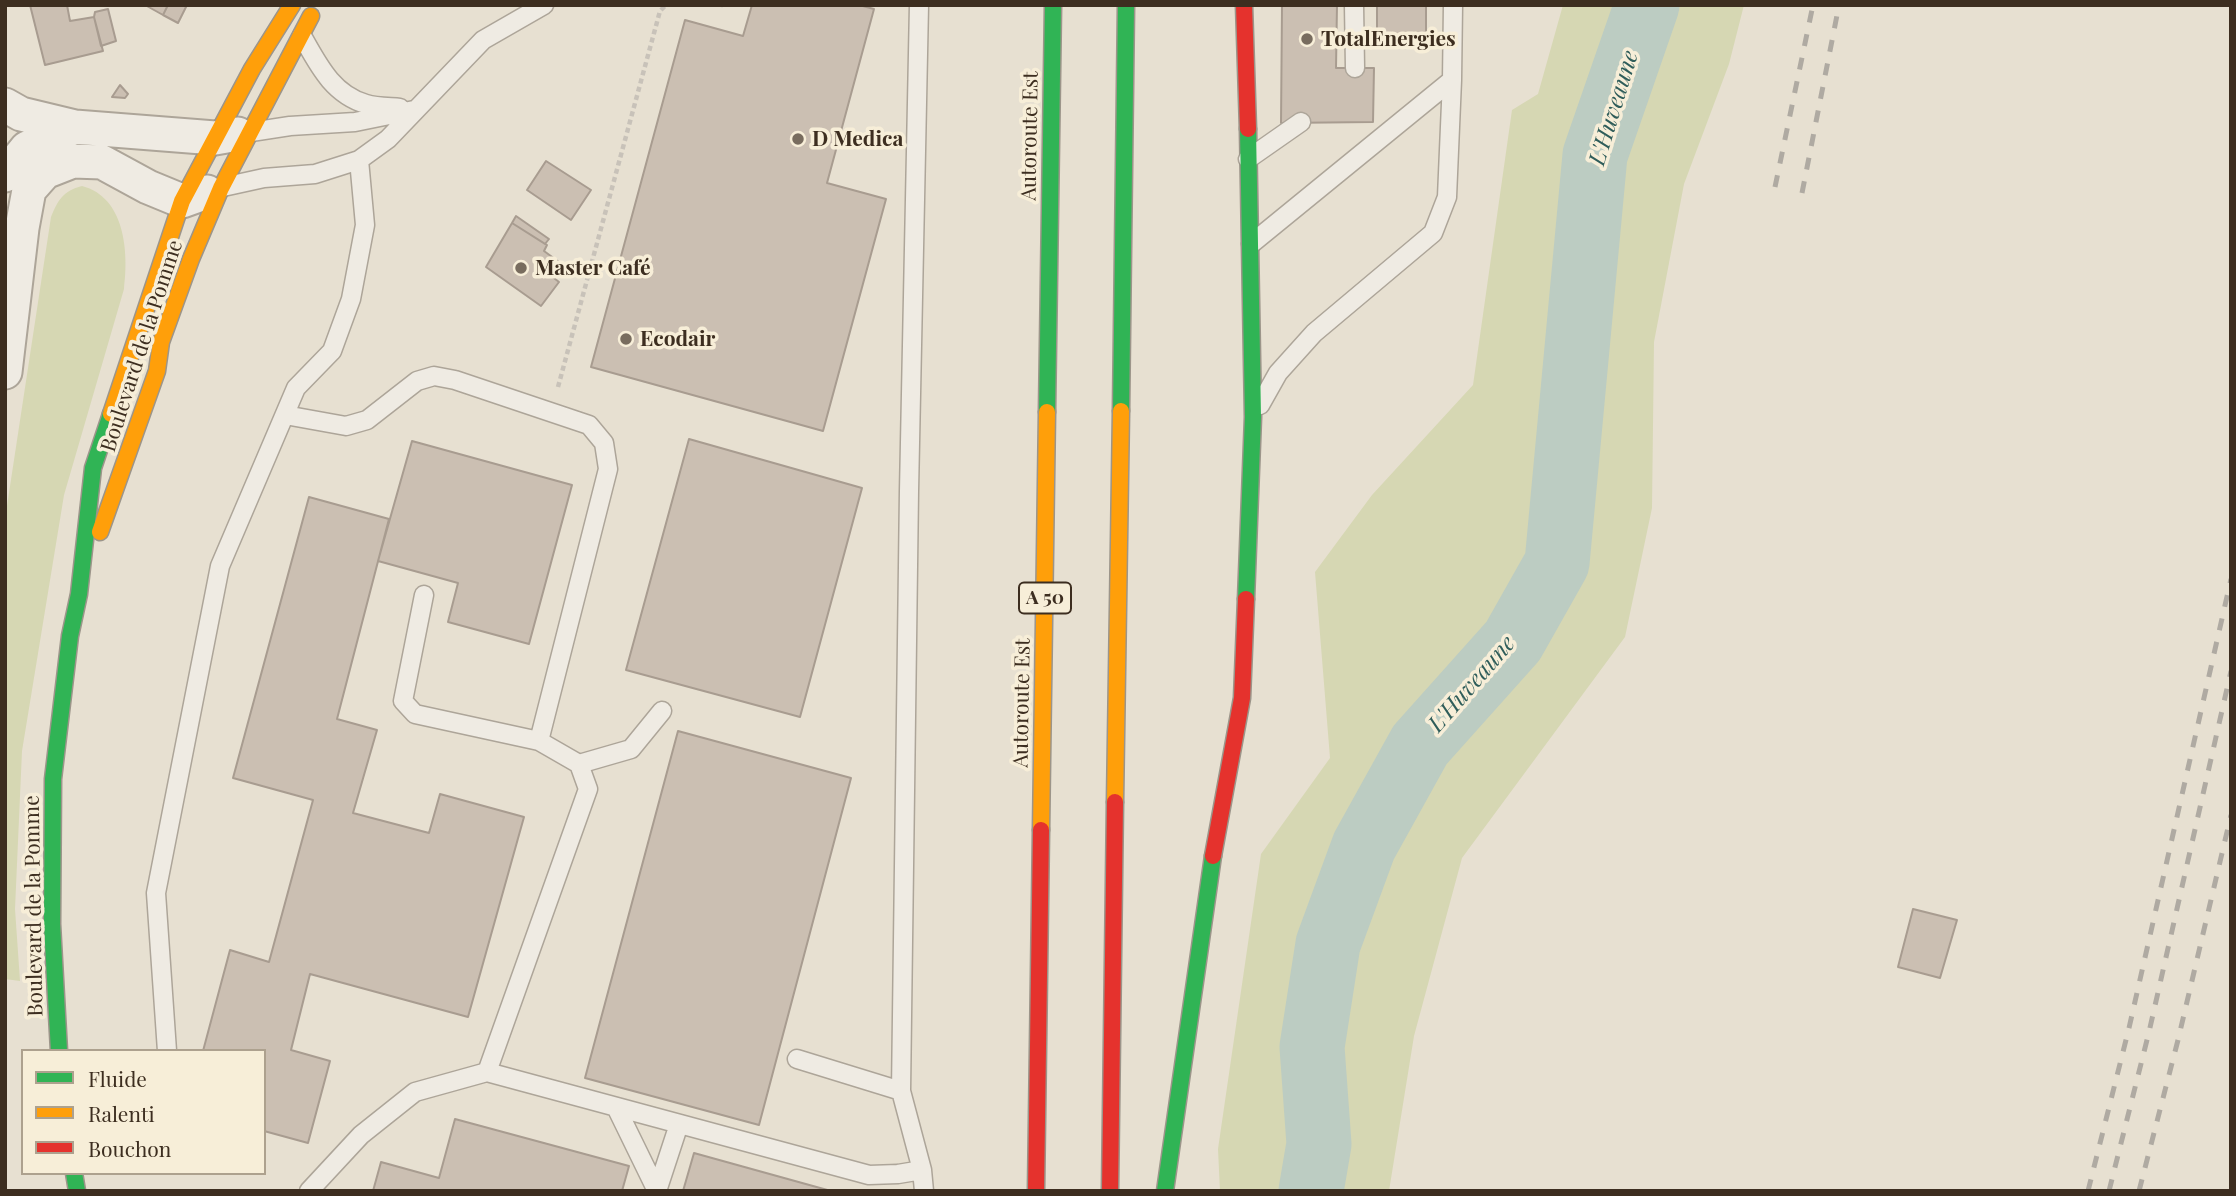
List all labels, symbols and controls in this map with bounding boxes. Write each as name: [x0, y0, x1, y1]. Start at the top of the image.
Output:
place label: TotalEnergies: [1321, 26, 1456, 52]
marker: TotalEnergies: [1299, 31, 1315, 47]
water label: L'Huveaune: [1583, 47, 1645, 169]
street label: Autoroute Est: [1016, 71, 1044, 201]
place label: D Medica: [812, 126, 903, 152]
marker: D Medica: [790, 131, 806, 147]
street label: Boulevard de la Pomme: [96, 237, 188, 455]
place label: Master Café: [535, 255, 651, 281]
marker: Master Café: [513, 260, 529, 276]
place label: Ecodair: [640, 326, 715, 352]
marker: Ecodair: [618, 331, 634, 347]
road number: A 50: [1019, 582, 1071, 614]
water label: L'Huveaune: [1423, 630, 1521, 738]
street label: Autoroute Est: [1008, 638, 1036, 768]
street label: Boulevard de la Pomme: [19, 795, 49, 1017]
legend: [21, 1049, 266, 1175]
text: Fluide: [88, 1064, 147, 1092]
text: Ralenti: [88, 1099, 155, 1127]
text: Bouchon: [88, 1134, 171, 1162]

